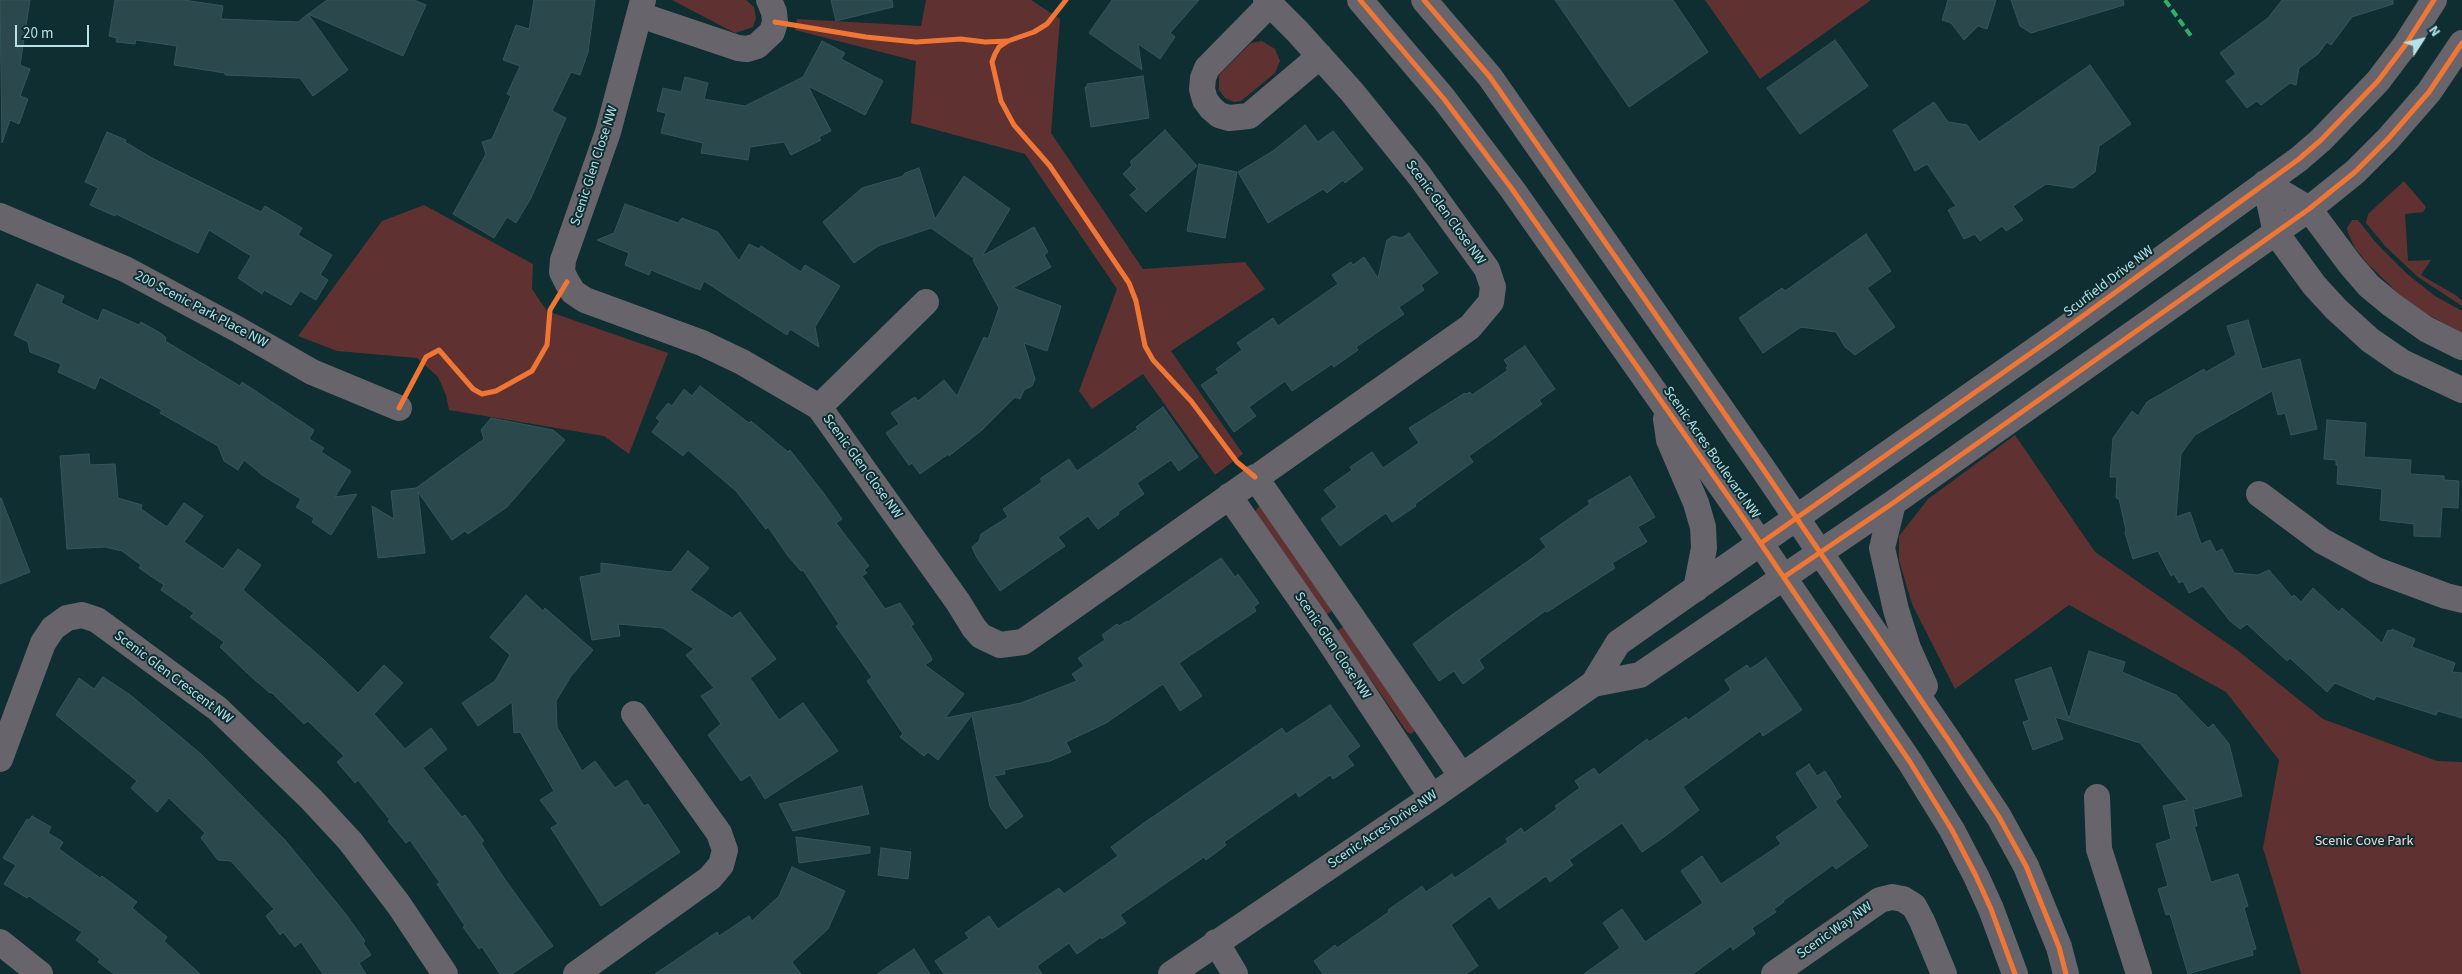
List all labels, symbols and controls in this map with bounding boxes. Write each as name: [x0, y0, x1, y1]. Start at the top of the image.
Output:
scale bar: [18, 15, 91, 47]
north arrow: [2397, 15, 2447, 65]
text: N: [2423, 22, 2445, 41]
text: 20 m: [23, 23, 53, 44]
street label: Scenic Glen Close NW: [568, 104, 622, 228]
street label: Scenic Glen Close NW: [1401, 157, 1489, 269]
street label: Scurfield Drive NW: [2061, 243, 2157, 321]
street label: 200 Scenic Park Place NW: [132, 268, 270, 352]
street label: Scenic Acres Boulevard NW: [1659, 384, 1763, 522]
street label: Scenic Glen Close NW: [818, 411, 906, 523]
street label: Scenic Glen Close NW: [1290, 589, 1374, 703]
street label: Scenic Glen Crescent NW: [110, 628, 236, 728]
street label: Scenic Acres Drive NW: [1325, 787, 1441, 873]
park label: Scenic Cove Park: [2315, 834, 2413, 850]
street label: Scenic Way NW: [1794, 899, 1876, 963]

